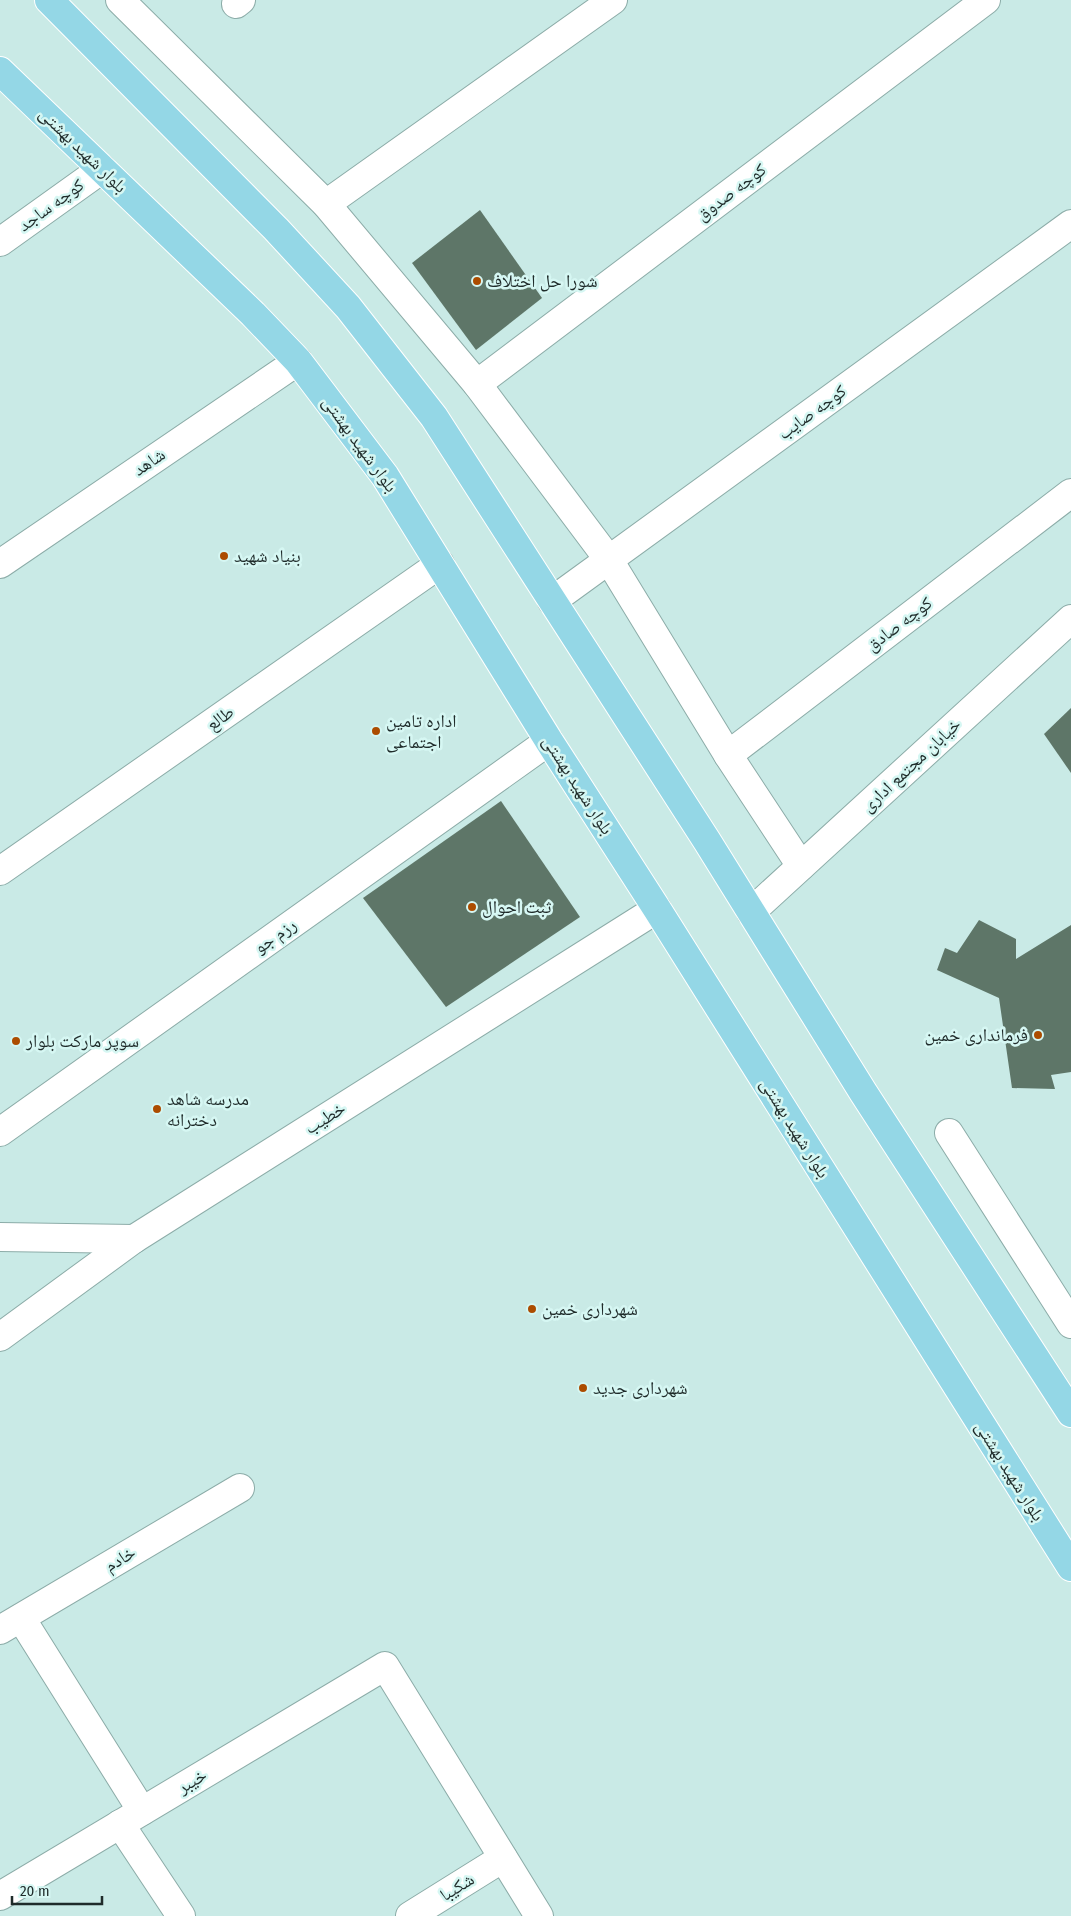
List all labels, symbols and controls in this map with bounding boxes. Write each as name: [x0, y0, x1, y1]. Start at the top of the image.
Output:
street label: بلوار شهید بهشتی: [34, 103, 132, 197]
street label: کوچه صدوق: [691, 158, 771, 226]
street label: کوچه ساجد: [14, 173, 89, 236]
place label: شورا حل اختلاف: [487, 270, 598, 292]
marker: شورا حل اختلاف: [471, 275, 483, 287]
street label: کوچه صایب: [773, 379, 851, 444]
street label: بلوار شهید بهشتی: [318, 392, 402, 497]
street label: شاهد: [129, 443, 169, 481]
place label: بنیاد شهید: [234, 545, 301, 567]
marker: بنیاد شهید: [218, 550, 230, 562]
street label: کوچه صادق: [861, 592, 937, 656]
street label: طالع: [202, 701, 239, 736]
place label: اداره تامین اجتماعی: [386, 710, 457, 753]
street label: خیابان مجتمع اداری: [857, 713, 966, 817]
marker: اداره تامین اجتماعی: [370, 725, 382, 737]
street label: بلوار شهید بهشتی: [538, 731, 618, 839]
place label: ثبت احوال: [482, 896, 552, 918]
marker: ثبت احوال: [466, 901, 478, 913]
street label: رزم جو: [250, 914, 301, 959]
place label: فرمانداری خمین: [924, 1024, 1028, 1046]
marker: فرمانداری خمین: [1032, 1029, 1044, 1041]
place label: سوپر مارکت بلوار: [25, 1030, 139, 1052]
marker: سوپر مارکت بلوار: [10, 1035, 22, 1047]
street label: بلوار شهید بهشتی: [756, 1074, 835, 1182]
place label: مدرسه شاهد دخترانه: [167, 1088, 249, 1131]
street label: خطیب: [301, 1097, 349, 1139]
marker: مدرسه شاهد دخترانه: [151, 1103, 163, 1115]
place label: شهرداری خمین: [542, 1298, 638, 1320]
marker: شهرداری خمین: [526, 1303, 538, 1315]
place label: شهرداری جدید: [593, 1377, 688, 1399]
marker: شهرداری جدید: [577, 1382, 589, 1394]
street label: بلوار شهید بهشتی: [971, 1417, 1050, 1525]
street label: خادم: [101, 1541, 140, 1578]
street label: خیبر: [172, 1764, 211, 1799]
street label: شکیبا: [436, 1868, 478, 1906]
scale bar: [12, 1874, 102, 1906]
text: 20 m: [20, 1882, 50, 1900]

